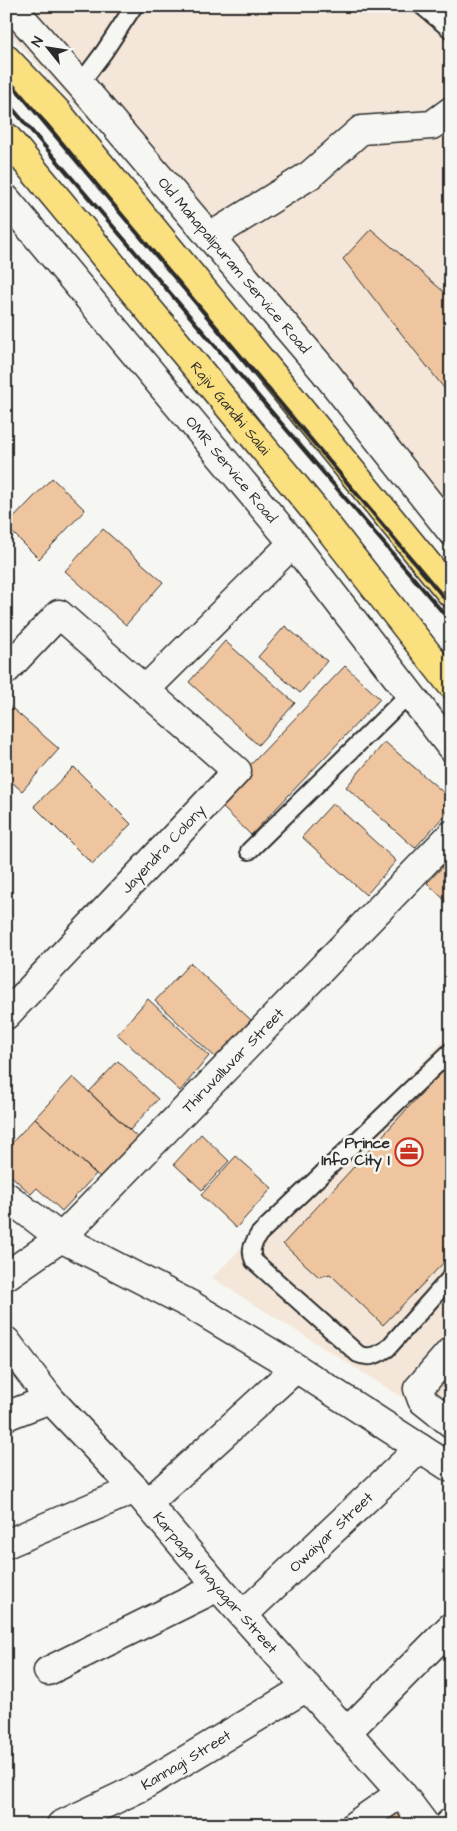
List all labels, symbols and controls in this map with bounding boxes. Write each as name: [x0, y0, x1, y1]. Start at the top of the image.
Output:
north arrow: [22, 22, 72, 72]
text: N: [27, 33, 49, 51]
street label: Old Mahapalipuram Service Road: [153, 173, 315, 359]
street label: Rajiv Gandhi Salai: [185, 357, 275, 460]
street label: OMR Service Road: [180, 412, 282, 528]
street label: Jayendra Colony: [117, 800, 211, 899]
street label: Thiruvalluvar Street: [177, 1004, 289, 1118]
place label: Prince Info City I: [321, 1133, 390, 1172]
office icon: Prince Info City I: [394, 1137, 424, 1167]
street label: Owaiyar Street: [285, 1487, 378, 1577]
street label: Karpaga Vinayagar Street: [148, 1508, 282, 1658]
street label: Kannagi Street: [137, 1725, 235, 1796]

